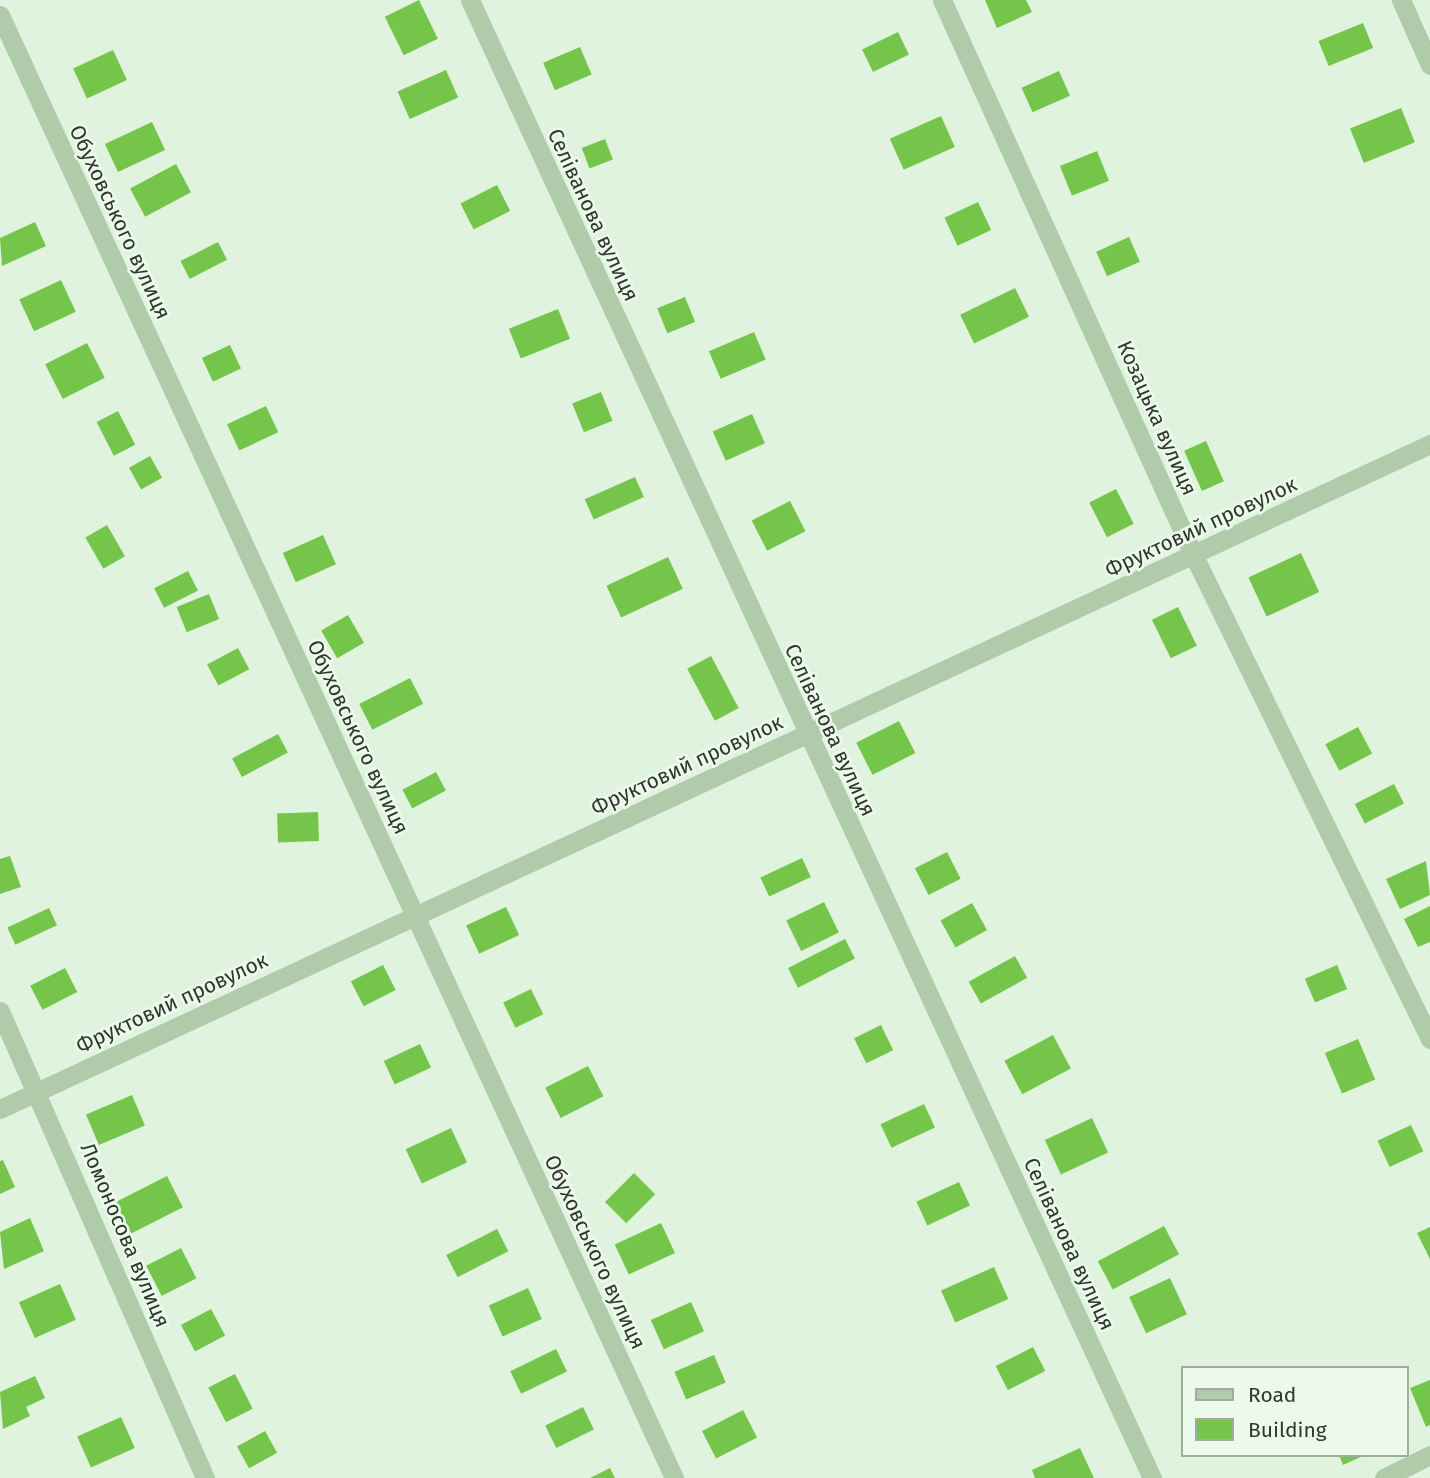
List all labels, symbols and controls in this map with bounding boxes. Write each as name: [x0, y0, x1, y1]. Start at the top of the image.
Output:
street label: Обуховського вулиця: [64, 121, 176, 323]
street label: Селіванова вулиця: [542, 125, 644, 305]
street label: Козацька вулиця: [1112, 337, 1202, 499]
street label: Фруктовий провулок: [1101, 471, 1301, 583]
street label: Обуховського вулиця: [302, 636, 414, 838]
street label: Селіванова вулиця: [779, 640, 881, 820]
street label: Фруктовий провулок: [587, 709, 787, 821]
street label: Фруктовий провулок: [72, 947, 272, 1059]
street label: Ломоносова вулиця: [75, 1139, 175, 1331]
street label: Обуховського вулиця: [539, 1151, 651, 1353]
street label: Селіванова вулиця: [1018, 1154, 1120, 1334]
legend: [1182, 1366, 1409, 1457]
text: Road: [1248, 1382, 1296, 1408]
text: Building: [1248, 1417, 1327, 1443]

